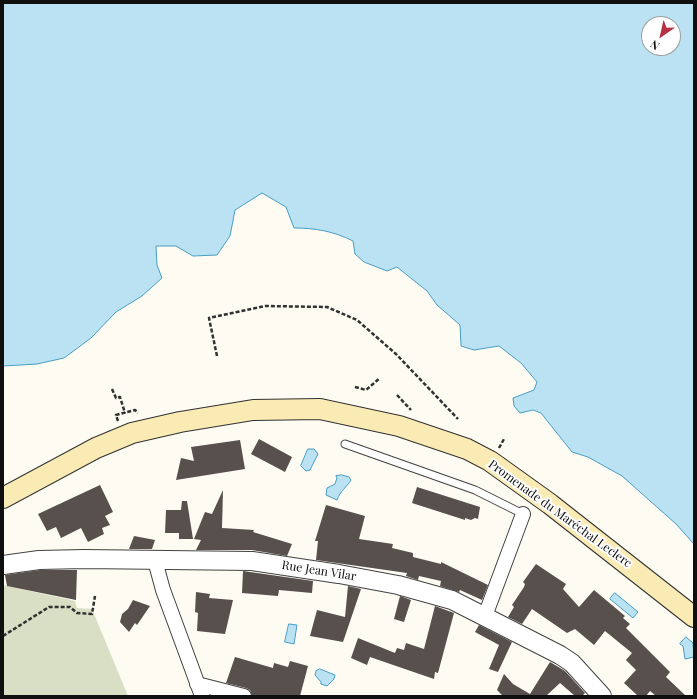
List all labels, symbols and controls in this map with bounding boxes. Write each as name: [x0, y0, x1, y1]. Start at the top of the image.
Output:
north arrow: [641, 16, 681, 56]
text: N: [647, 37, 662, 54]
street label: Promenade du Maréchal Leclerc: [486, 457, 634, 571]
street label: Rue Jean Vilar: [281, 558, 357, 584]

